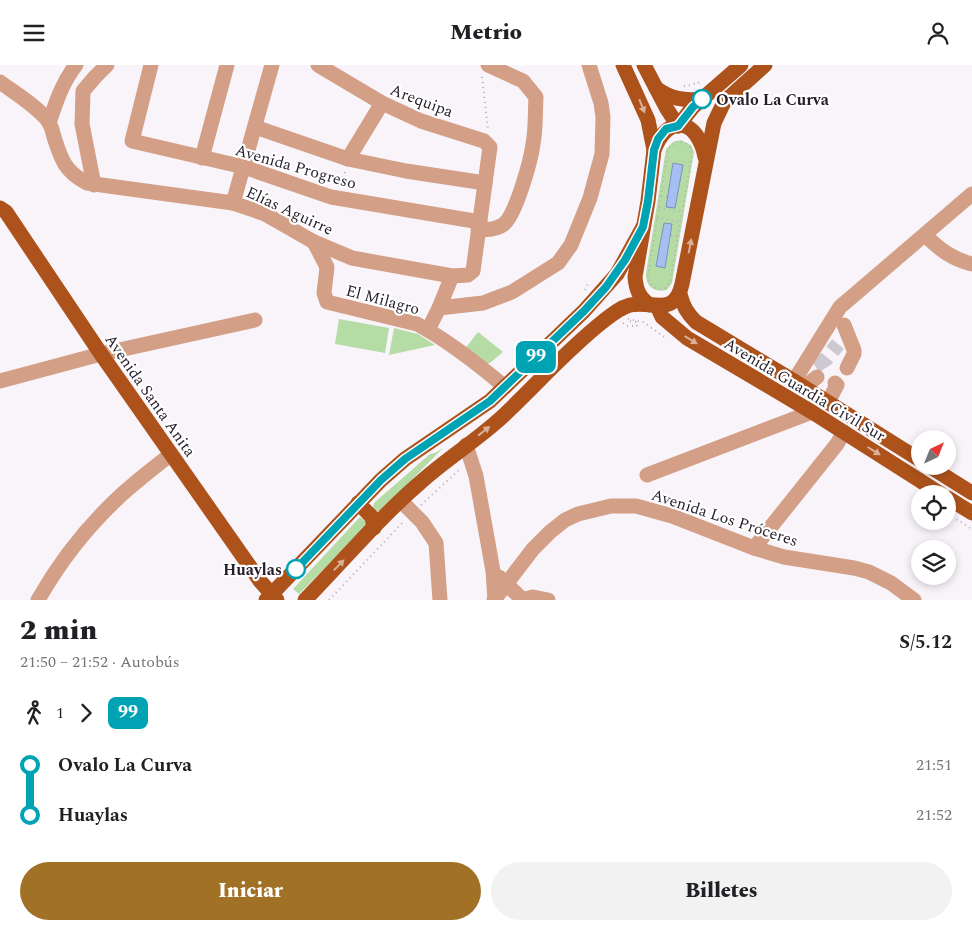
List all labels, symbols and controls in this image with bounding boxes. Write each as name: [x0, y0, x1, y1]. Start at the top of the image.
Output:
text: Metrio: [450, 16, 522, 49]
icon: menu: [20, 19, 48, 47]
icon: person: [924, 19, 952, 47]
street label: Arequipa: [387, 78, 457, 124]
place label: Ovalo La Curva: [716, 88, 830, 112]
marker: Ovalo La Curva: [692, 89, 712, 109]
one-way arrow: [639, 99, 646, 114]
street label: Avenida Progreso: [232, 138, 359, 196]
street label: Elías Aguirre: [242, 180, 337, 242]
one-way arrow: [686, 238, 694, 254]
street label: El Milagro: [343, 279, 422, 321]
street label: Avenida Santa Anita: [99, 329, 202, 462]
street label: Avenida Guardia Civil Sur: [719, 332, 890, 448]
one-way arrow: [684, 335, 697, 344]
line badge: 99: [514, 341, 558, 373]
text: 99: [526, 343, 546, 370]
one-way arrow: [477, 426, 490, 437]
north arrow: [911, 430, 956, 475]
map controls: [911, 430, 956, 585]
one-way arrow: [868, 447, 881, 456]
street label: Avenida Los Próceres: [648, 483, 801, 553]
button: locate: [911, 485, 956, 530]
button: layers: [911, 540, 956, 585]
place label: Huaylas: [223, 558, 282, 582]
marker: Huaylas: [286, 559, 306, 579]
one-way arrow: [333, 559, 345, 571]
text: 2 min: [20, 609, 97, 652]
text: S/5.12: [899, 628, 952, 657]
text: 21:50 – 21:52 · Autobús: [20, 650, 180, 674]
icon: walk: [20, 699, 48, 727]
icon: forward: [72, 699, 100, 727]
text: 99: [118, 699, 138, 726]
text: 1: [56, 701, 64, 725]
text: Ovalo La Curva: [58, 751, 192, 780]
text: 21:51: [916, 753, 952, 777]
text: Huaylas: [58, 801, 128, 830]
text: 21:52: [916, 803, 952, 827]
button: Iniciar: [20, 862, 481, 920]
button: Billetes: [491, 862, 952, 920]

